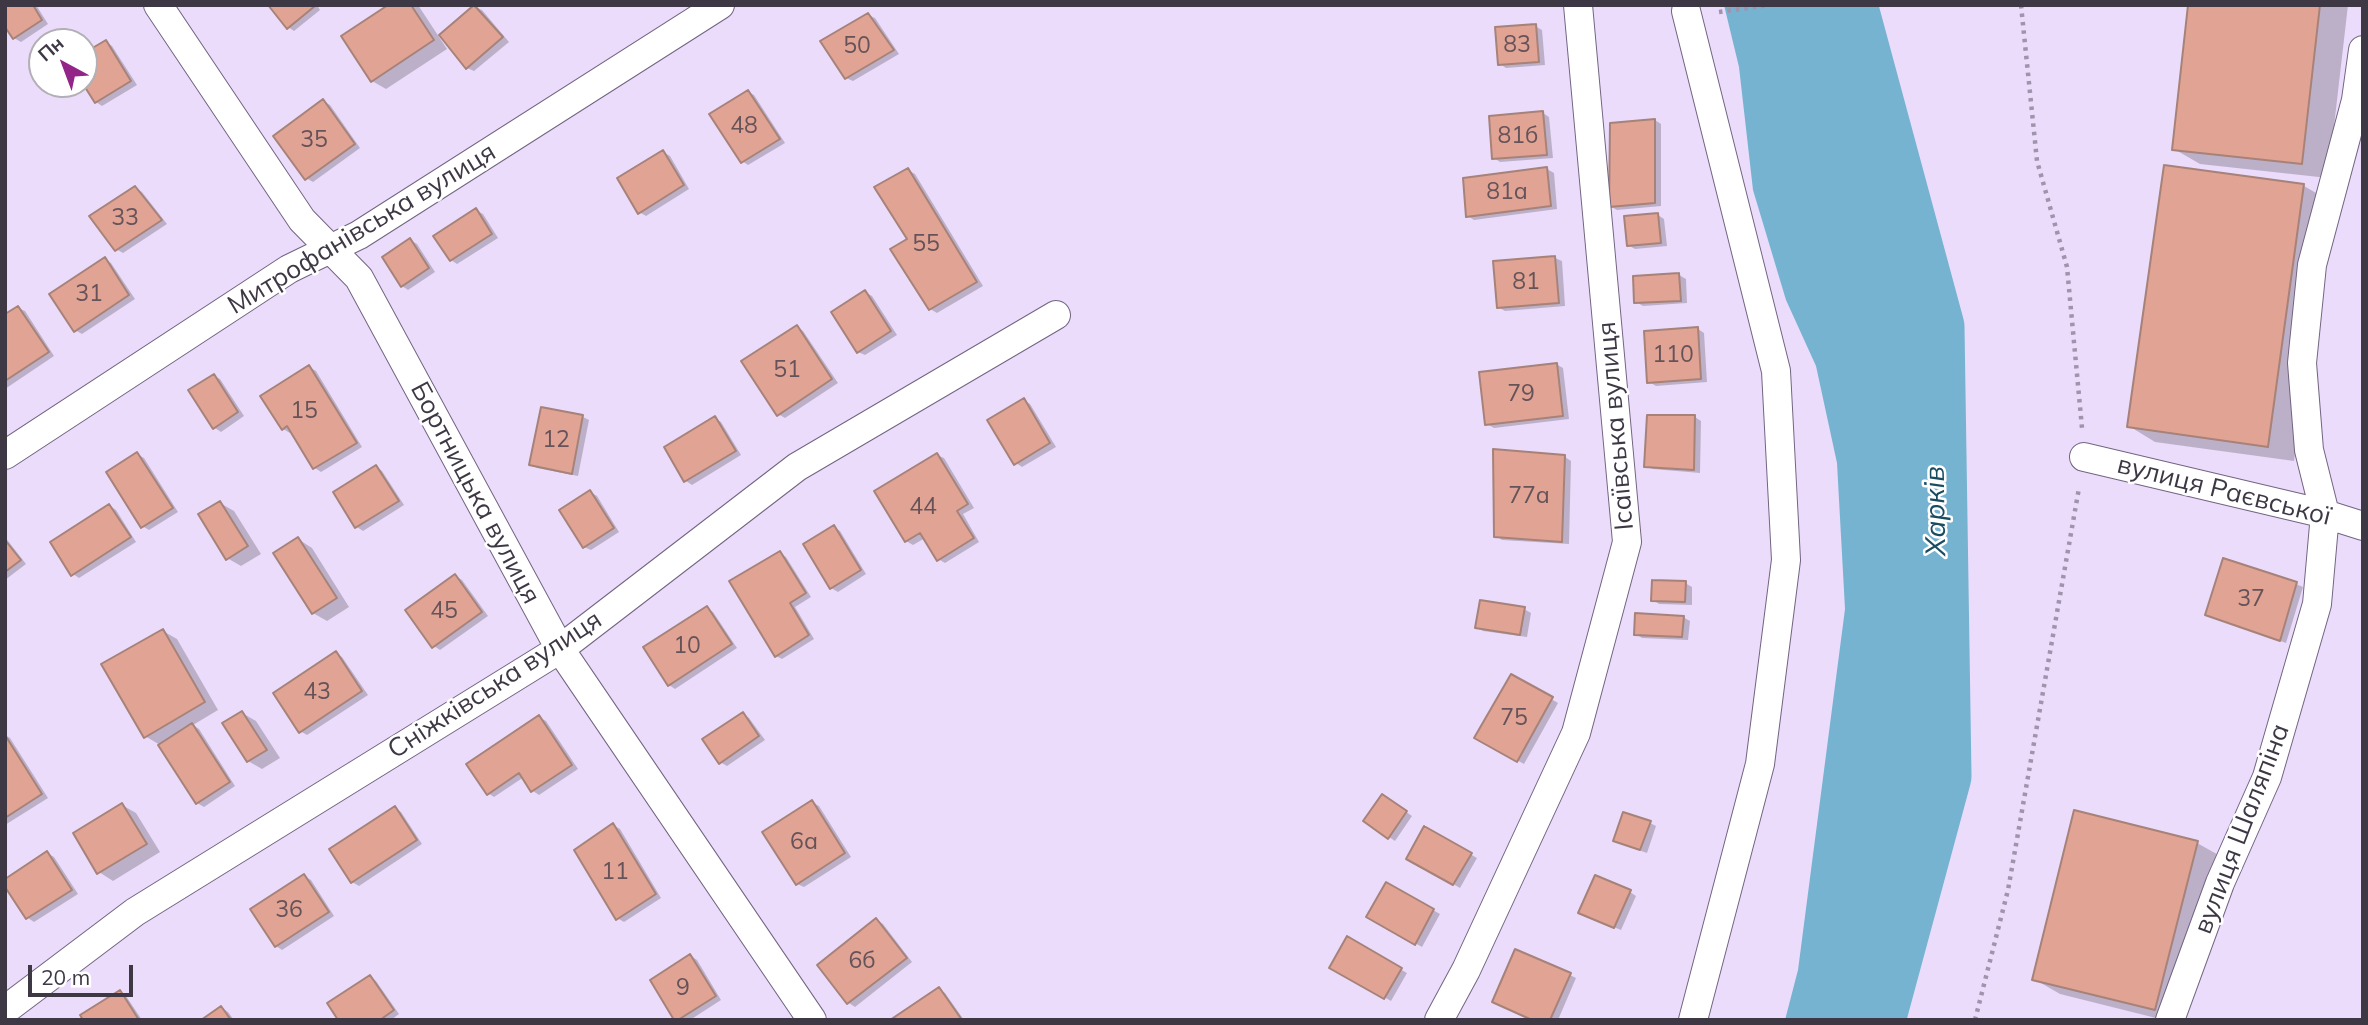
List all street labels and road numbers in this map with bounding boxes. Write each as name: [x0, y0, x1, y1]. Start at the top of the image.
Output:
street label: Митрофанівська вулиця: [222, 137, 502, 321]
street label: Ісаївська вулиця: [1591, 320, 1641, 532]
street label: Бортницька вулиця: [403, 377, 547, 609]
street label: вулиця Раєвської: [2114, 449, 2334, 533]
street label: Сніжківська вулиця: [382, 604, 608, 766]
street label: вулиця Шаляпіна: [2188, 720, 2296, 938]

